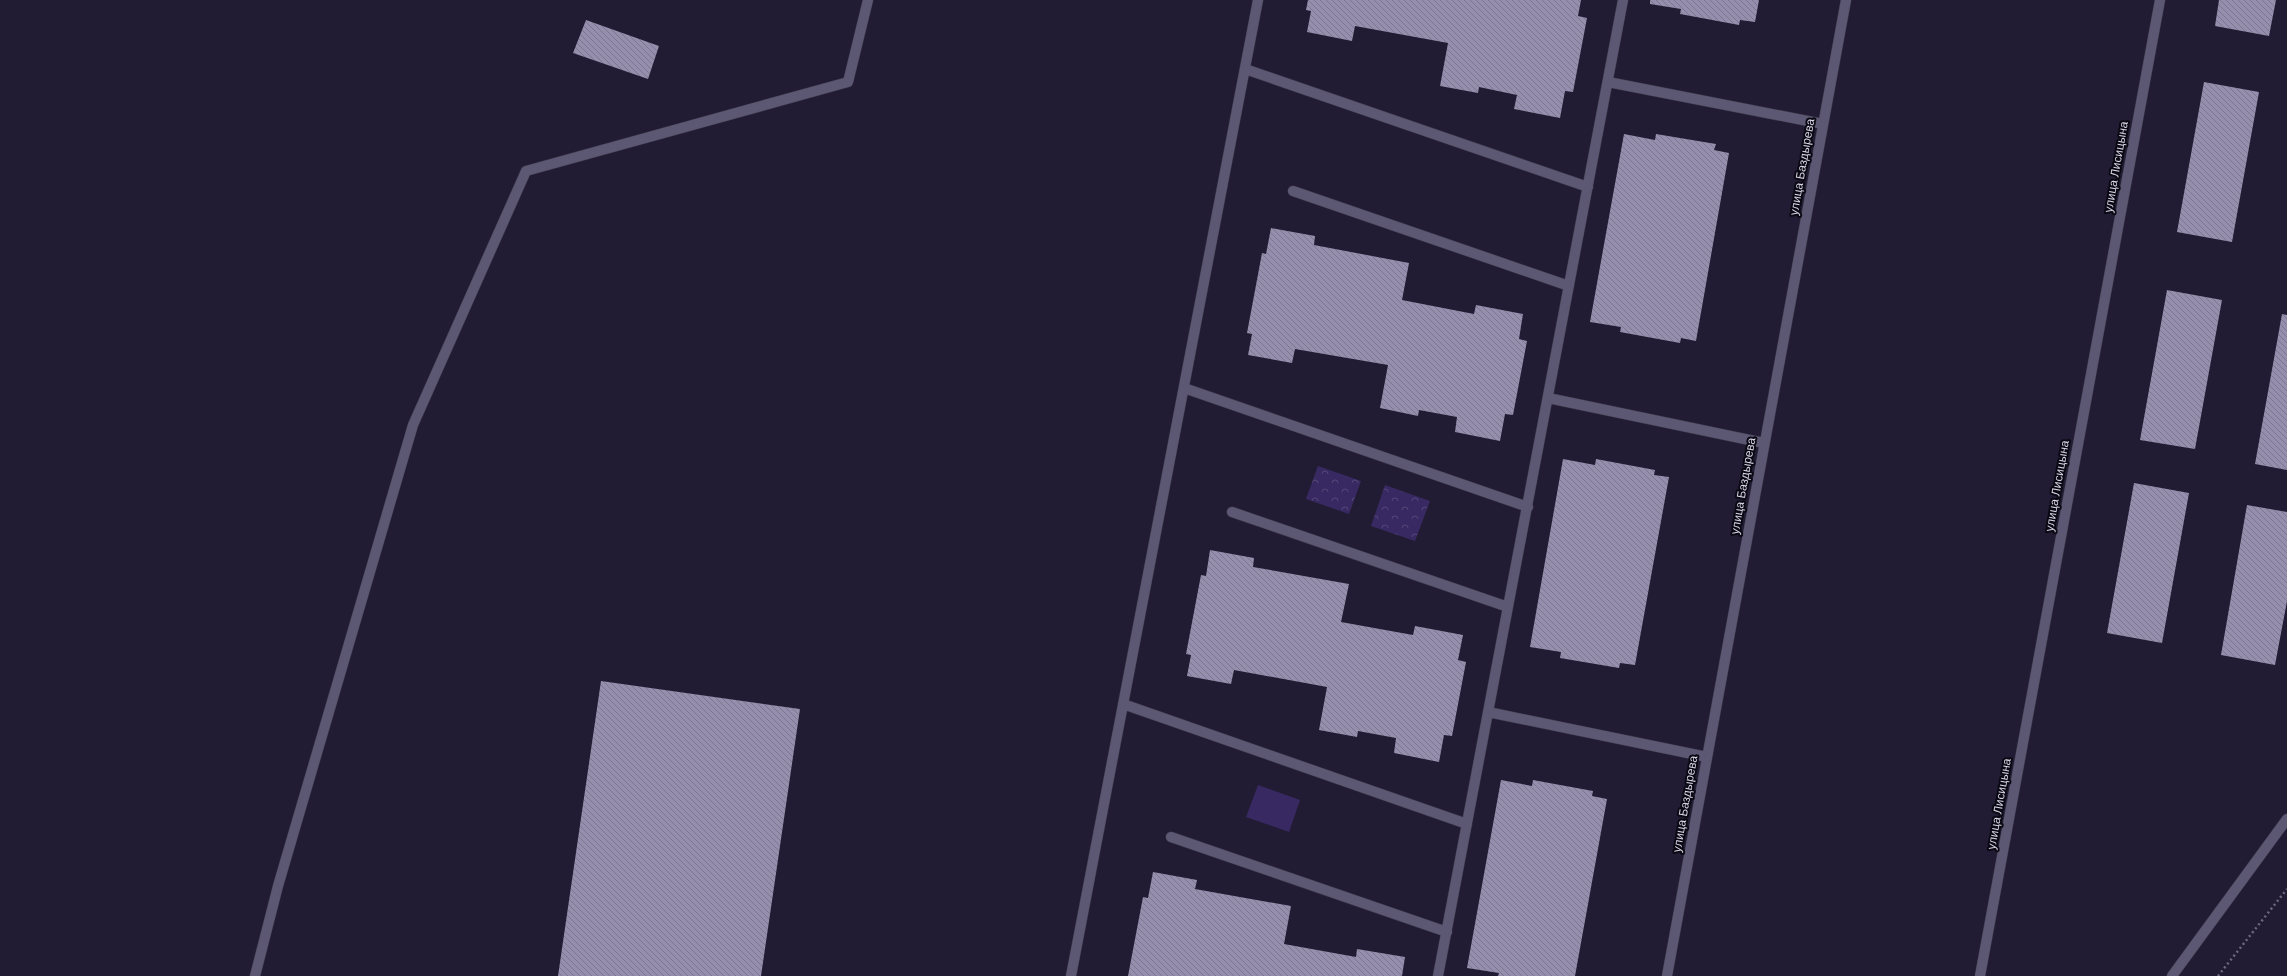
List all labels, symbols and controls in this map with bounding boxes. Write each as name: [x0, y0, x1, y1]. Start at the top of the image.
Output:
street label: улица Баздырева: [1787, 117, 1817, 216]
street label: улица Лисицына: [2101, 120, 2131, 214]
street label: улица Баздырева: [1728, 436, 1758, 535]
street label: улица Лисицына: [2042, 439, 2072, 533]
street label: улица Баздырева: [1670, 754, 1700, 853]
street label: улица Лисицына: [1984, 757, 2014, 851]

